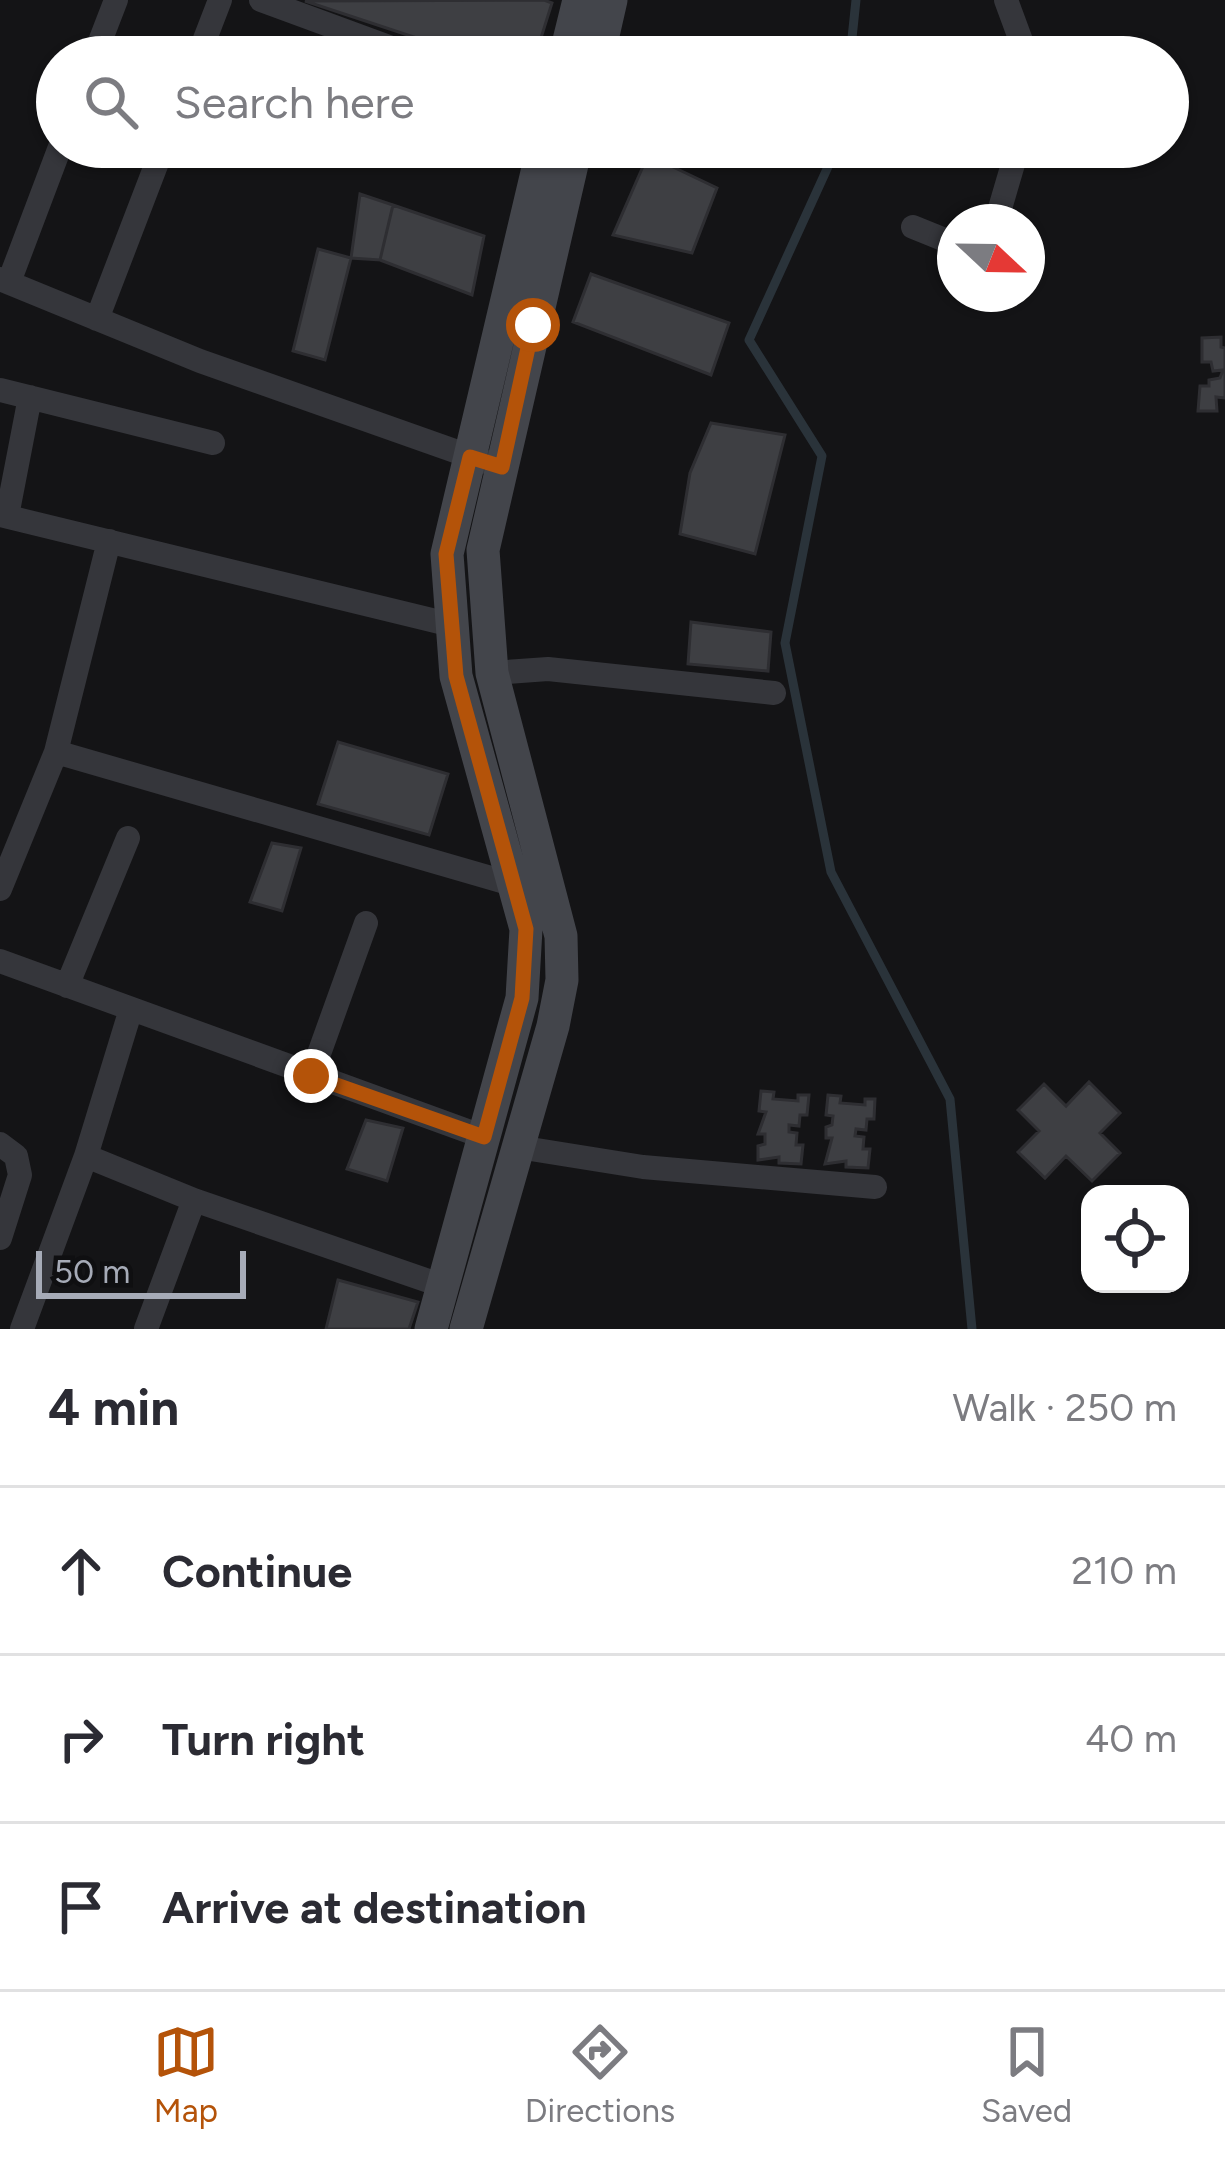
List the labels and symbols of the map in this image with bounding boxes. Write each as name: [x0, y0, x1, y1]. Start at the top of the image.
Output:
north arrow: [937, 204, 1045, 312]
route start: [506, 298, 560, 352]
route end: [284, 1049, 338, 1103]
scale bar: [36, 1245, 246, 1298]

